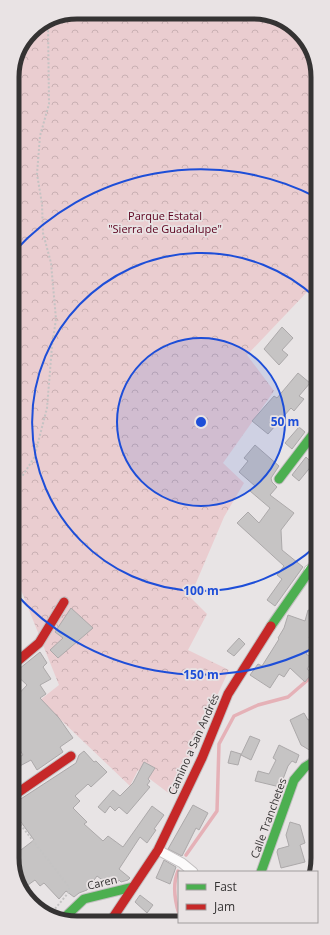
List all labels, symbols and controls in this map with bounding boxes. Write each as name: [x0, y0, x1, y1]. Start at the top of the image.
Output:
park label: Parque Estatal "Sierra de Guadalupe": [108, 208, 222, 236]
text: 50 m: [271, 413, 299, 430]
centre of rings: [194, 415, 208, 429]
text: 100 m: [183, 582, 219, 599]
text: 150 m: [183, 666, 219, 683]
street label: Camino a San Andrés: [164, 691, 222, 797]
street label: Calle Tranchetes: [246, 776, 290, 860]
street label: Caren: [85, 871, 119, 893]
legend: [178, 871, 318, 923]
text: Fast: [214, 878, 237, 895]
text: Jam: [213, 898, 235, 915]

